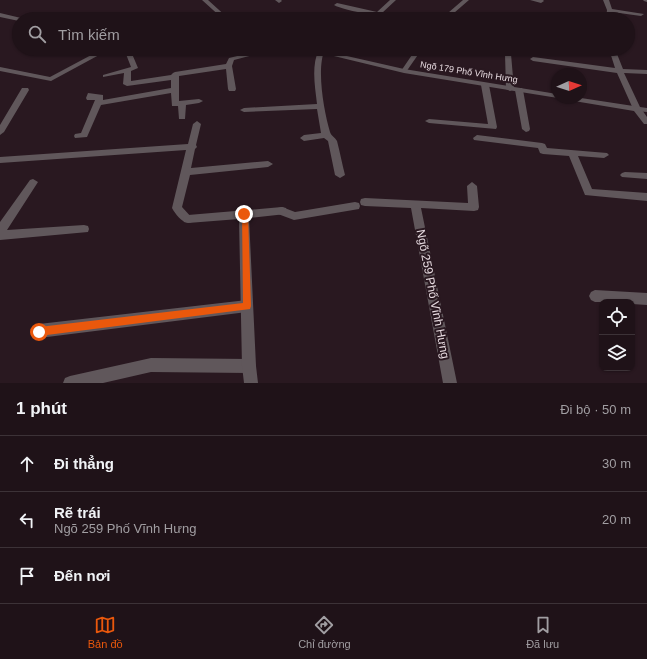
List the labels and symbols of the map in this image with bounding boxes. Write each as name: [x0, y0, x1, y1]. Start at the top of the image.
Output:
street label: Ngõ 179 Phố Vĩnh Hưng: [420, 59, 518, 85]
north arrow: [551, 68, 587, 104]
route end: [235, 205, 253, 223]
street label: Ngõ 259 Phố Vĩnh Hưng: [414, 228, 452, 360]
route start: [30, 323, 48, 341]

